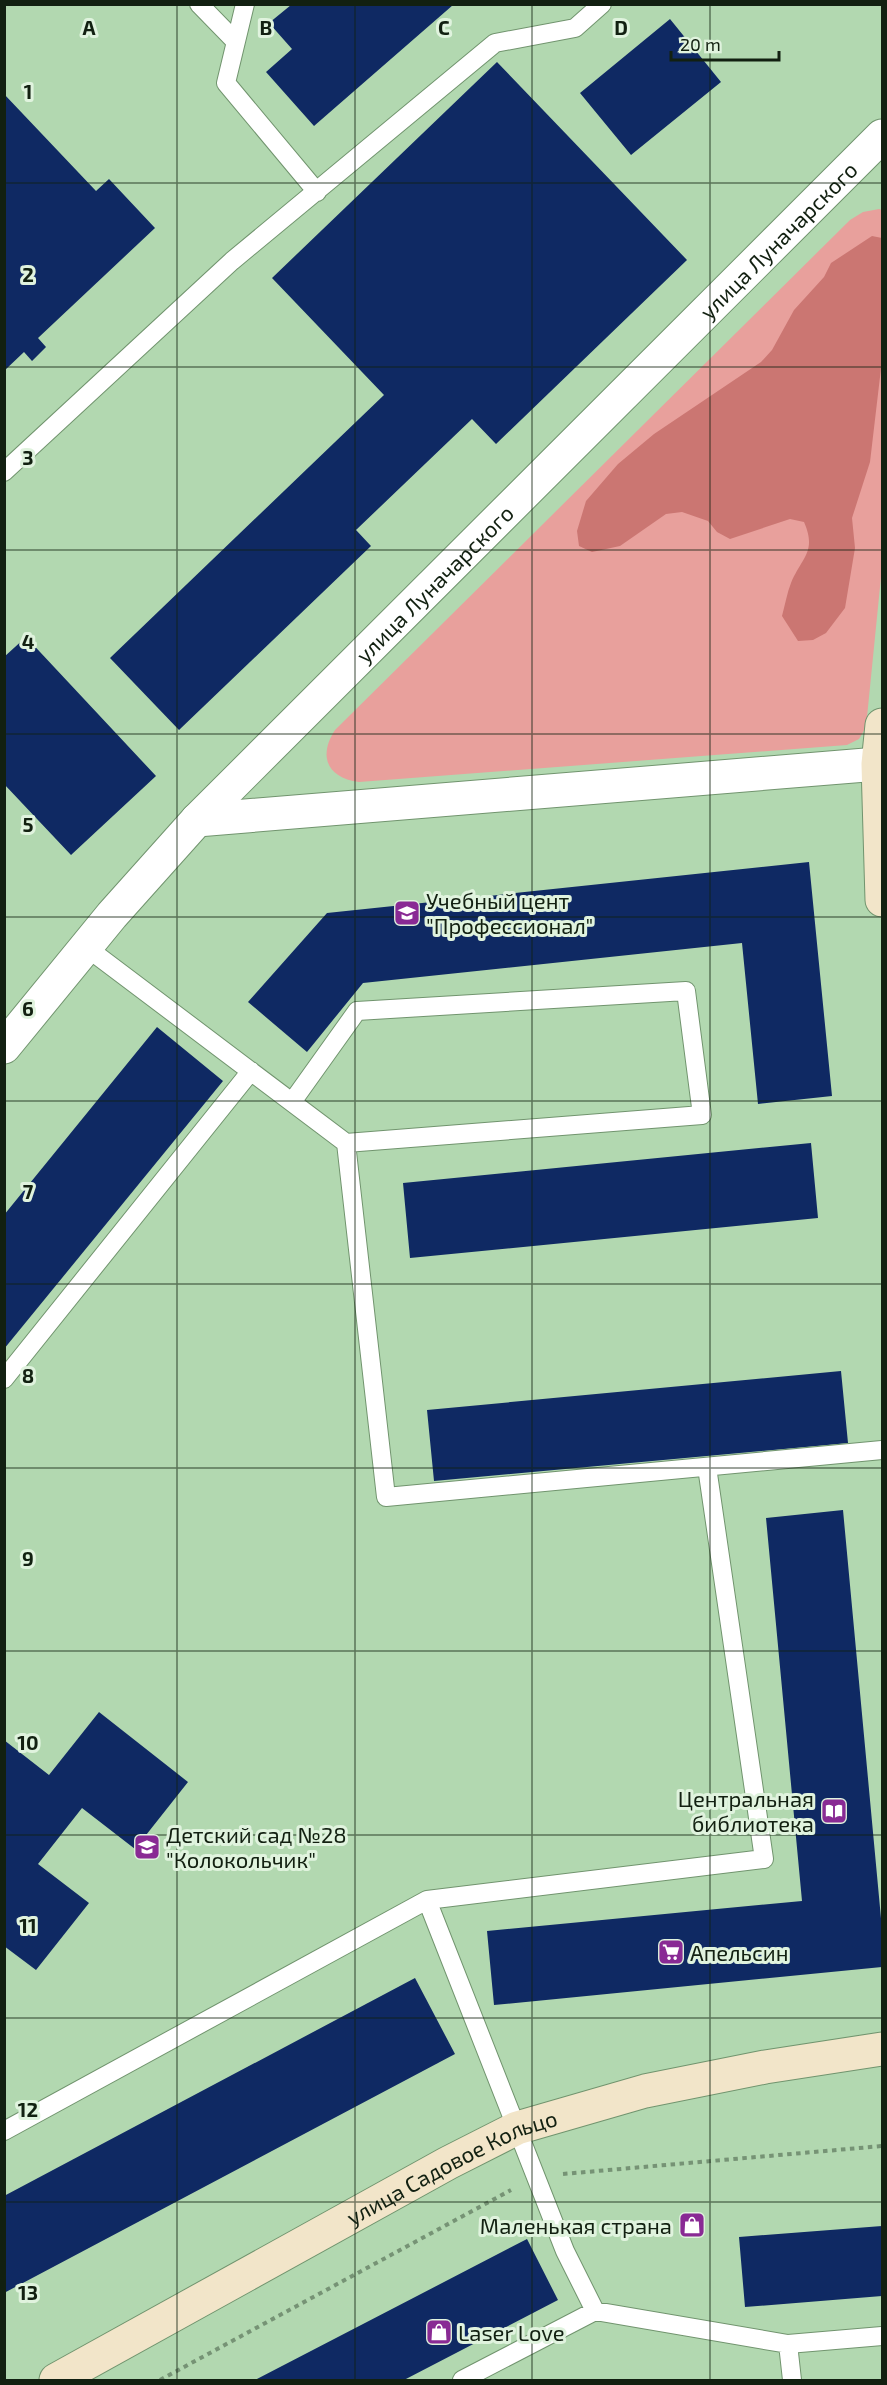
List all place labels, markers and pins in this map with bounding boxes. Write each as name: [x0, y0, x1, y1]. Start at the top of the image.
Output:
place label: Учебный цент "Профессионал": [426, 887, 593, 938]
school or university icon: Учебный цент "Профессионал": [392, 898, 422, 928]
place label: Центральная библиотека: [678, 1785, 814, 1836]
library icon: Центральная библиотека: [819, 1796, 849, 1826]
place label: Детский сад №28 "Колокольчик": [166, 1821, 347, 1872]
school or university icon: Детский сад №28 "Колокольчик": [132, 1832, 162, 1862]
supermarket icon: Апельсин: [656, 1937, 686, 1967]
place label: Апельсин: [690, 1939, 788, 1965]
shop icon: Маленькая страна: [677, 2210, 707, 2240]
place label: Маленькая страна: [480, 2212, 672, 2238]
shop icon: Laser Love: [424, 2317, 454, 2347]
place label: Laser Love: [458, 2319, 565, 2345]

